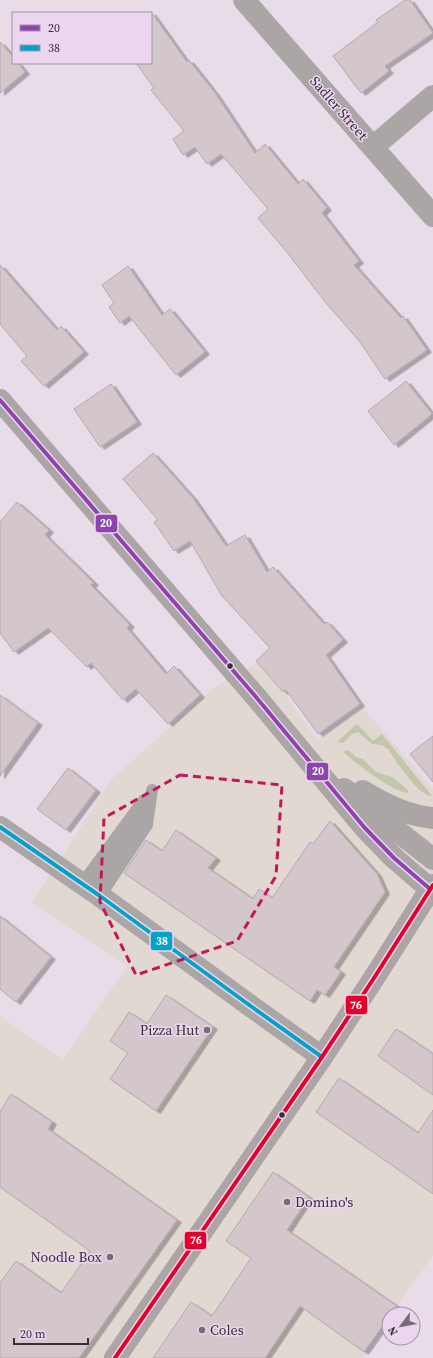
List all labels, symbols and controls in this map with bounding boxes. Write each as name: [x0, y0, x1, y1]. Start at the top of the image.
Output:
legend: [12, 12, 152, 64]
text: 20: [48, 20, 60, 36]
text: 38: [48, 40, 60, 56]
street label: Sadler Street: [306, 72, 373, 145]
line badge: 20: [95, 514, 118, 533]
text: 20: [100, 516, 112, 531]
unlabelled marker: [225, 661, 235, 671]
line badge: 20: [306, 762, 329, 781]
text: 20: [312, 764, 324, 779]
line badge: 38: [150, 931, 173, 951]
text: 38: [156, 934, 168, 949]
line badge: 76: [345, 995, 368, 1015]
text: 76: [350, 998, 362, 1013]
place label: Pizza Hut: [140, 1020, 199, 1040]
marker: Pizza Hut: [202, 1025, 212, 1035]
unlabelled marker: [277, 1110, 287, 1120]
place label: Domino's: [295, 1192, 353, 1212]
marker: Domino's: [282, 1197, 292, 1207]
line badge: 76: [184, 1231, 207, 1250]
text: 76: [190, 1233, 202, 1248]
place label: Noodle Box: [30, 1247, 103, 1267]
marker: Noodle Box: [105, 1252, 115, 1262]
north arrow: [381, 1306, 421, 1346]
scale bar: [14, 1320, 88, 1346]
place label: Coles: [210, 1320, 244, 1340]
text: N: [384, 1324, 401, 1338]
marker: Coles: [197, 1325, 207, 1335]
text: 20 m: [20, 1326, 46, 1342]

